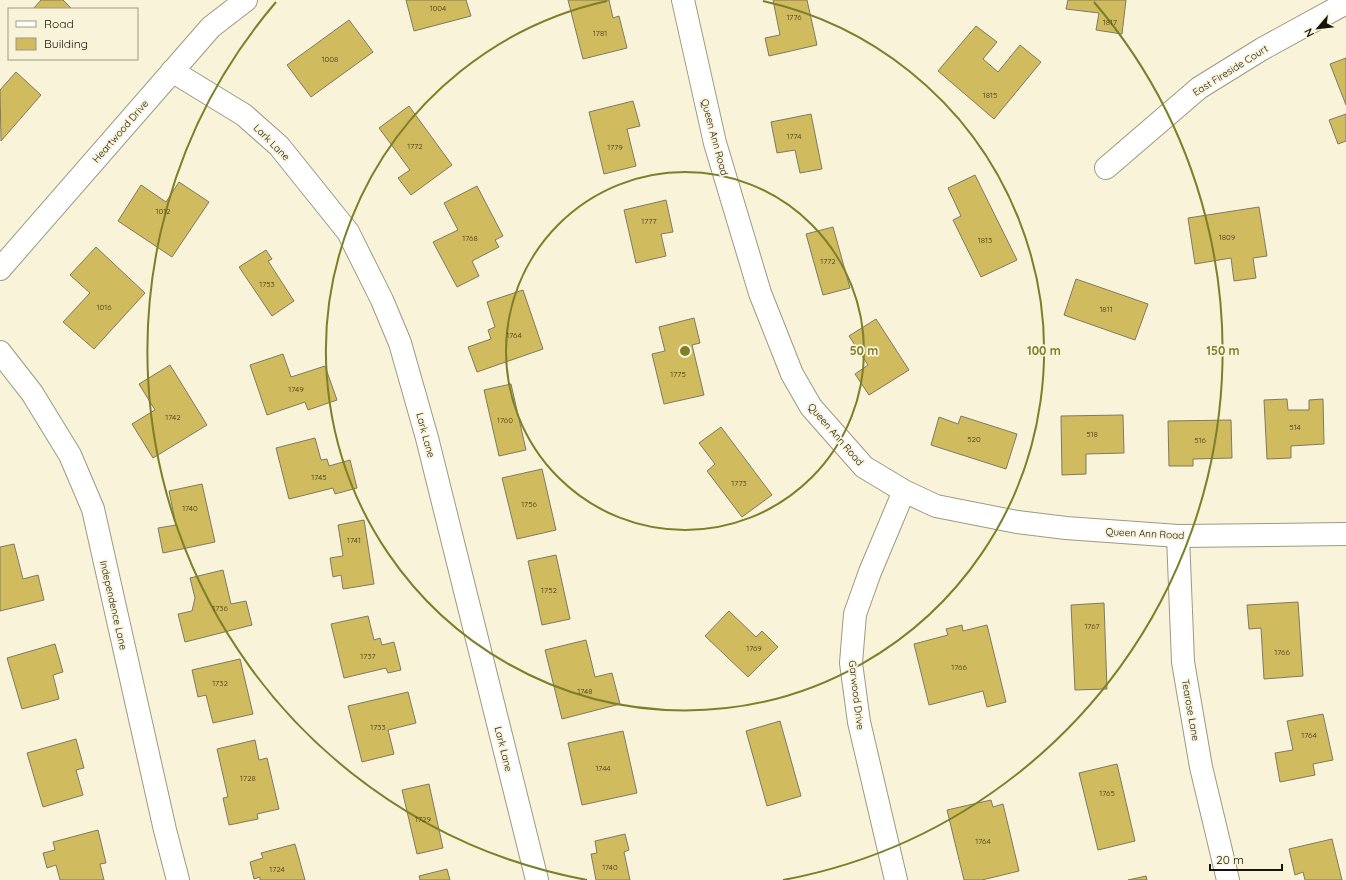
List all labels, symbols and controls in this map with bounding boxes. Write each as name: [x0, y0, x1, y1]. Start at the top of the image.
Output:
house number: 1004: [430, 3, 446, 13]
legend: [8, 8, 138, 60]
north arrow: [1298, 8, 1338, 48]
house number: 1776: [786, 12, 802, 22]
text: Road: [44, 16, 74, 31]
house number: 1817: [1103, 17, 1117, 27]
text: N: [1301, 26, 1317, 40]
house number: 1781: [593, 28, 607, 38]
text: Building: [44, 36, 88, 51]
street label: East Fireside Court: [1190, 42, 1271, 99]
house number: 1008: [322, 54, 338, 64]
house number: 1815: [983, 90, 997, 100]
street label: Heartwood Drive: [90, 97, 151, 165]
street label: Queen Ann Road: [698, 97, 731, 177]
street label: Lark Lane: [251, 121, 293, 164]
house number: 1774: [786, 131, 802, 141]
house number: 1772: [407, 141, 423, 151]
house number: 1779: [607, 142, 623, 152]
house number: 1012: [155, 206, 171, 216]
house number: 1777: [641, 216, 657, 226]
house number: 1809: [1219, 232, 1236, 242]
house number: 1768: [462, 233, 478, 243]
house number: 1813: [978, 235, 992, 245]
house number: 1772: [820, 256, 836, 266]
house number: 1753: [259, 279, 275, 289]
house number: 1016: [97, 302, 112, 312]
house number: 1811: [1099, 304, 1113, 314]
house number: 1764: [506, 330, 522, 340]
text: 50 m: [850, 343, 878, 358]
text: 100 m: [1027, 343, 1061, 358]
text: 150 m: [1206, 343, 1240, 358]
centre of rings: [678, 344, 692, 358]
house number: 1775: [670, 369, 686, 379]
house number: 1749: [288, 384, 304, 394]
street label: Queen Ann Road: [805, 400, 866, 468]
street label: Lark Lane: [413, 411, 438, 459]
house number: 1742: [165, 412, 181, 422]
house number: 1760: [497, 415, 513, 425]
house number: 514: [1289, 422, 1301, 432]
house number: 518: [1086, 429, 1098, 439]
house number: 520: [967, 434, 981, 444]
house number: 516: [1194, 435, 1207, 445]
house number: 1745: [311, 472, 327, 482]
house number: 1773: [731, 478, 747, 488]
house number: 1756: [521, 499, 538, 509]
house number: 1740: [182, 503, 198, 513]
street label: Queen Ann Road: [1105, 525, 1185, 542]
house number: 1741: [347, 535, 361, 545]
street label: Independence Lane: [97, 559, 130, 651]
house number: 1752: [541, 585, 557, 595]
house number: 1736: [212, 603, 228, 613]
house number: 1767: [1084, 621, 1100, 631]
house number: 1769: [746, 643, 762, 653]
house number: 1766: [1274, 647, 1290, 657]
house number: 1737: [360, 651, 376, 661]
street label: Garwood Drive: [846, 660, 867, 731]
house number: 1766: [951, 662, 967, 672]
house number: 1732: [212, 678, 228, 688]
street label: Tearose Lane: [1179, 678, 1202, 742]
house number: 1748: [577, 686, 593, 696]
house number: 1733: [370, 722, 386, 732]
street label: Lark Lane: [492, 725, 515, 773]
house number: 1764: [1301, 730, 1317, 740]
house number: 1744: [595, 763, 611, 773]
house number: 1728: [240, 773, 256, 783]
house number: 1765: [1099, 788, 1115, 798]
house number: 1729: [415, 814, 432, 824]
house number: 1764: [975, 836, 991, 846]
scale bar: [1210, 846, 1282, 872]
text: 20 m: [1216, 852, 1244, 867]
house number: 1740: [602, 862, 618, 872]
house number: 1724: [269, 864, 285, 874]

